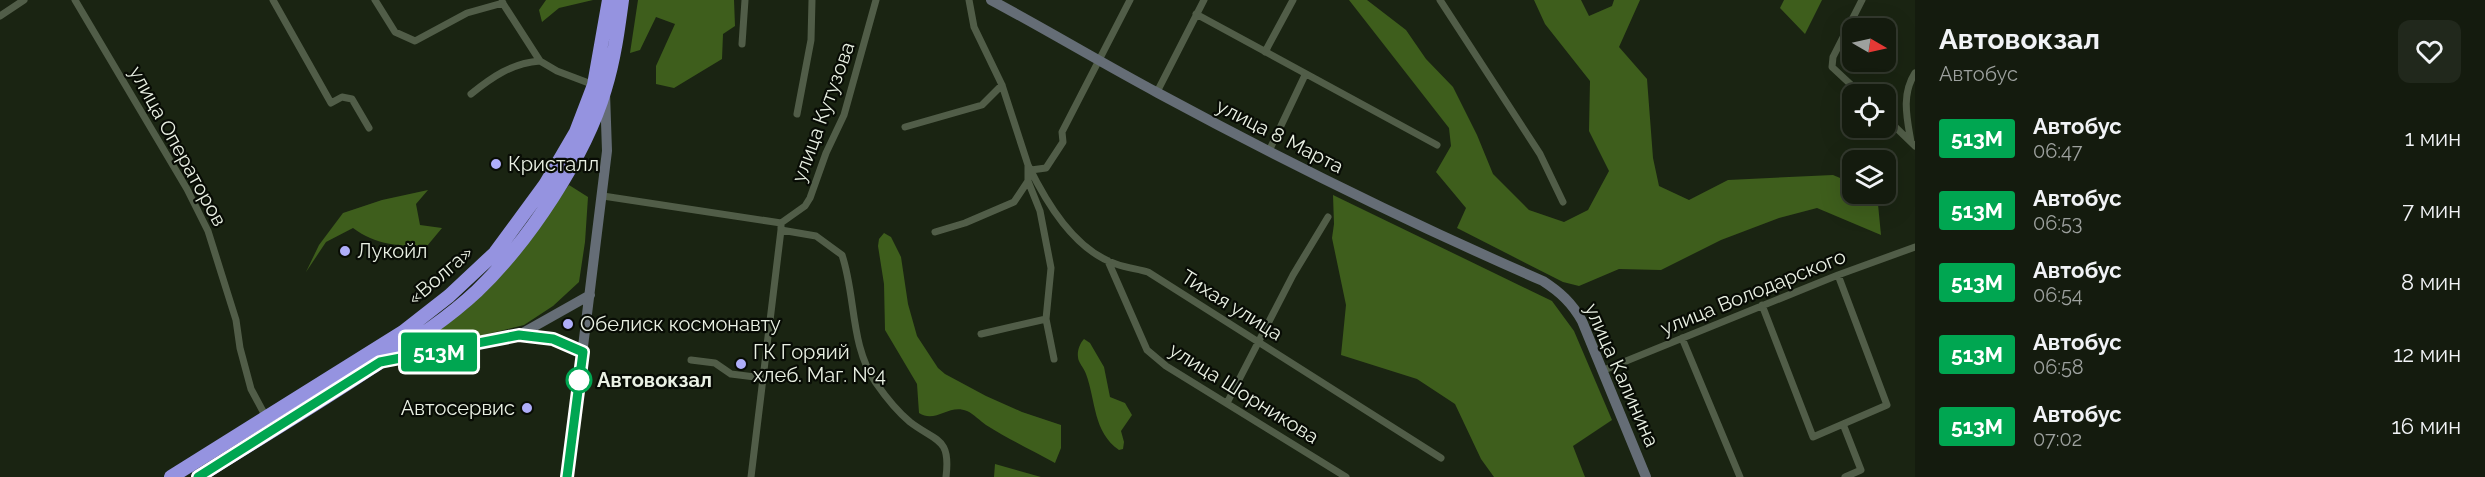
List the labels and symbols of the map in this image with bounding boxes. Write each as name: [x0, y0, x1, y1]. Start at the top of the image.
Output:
north arrow: [1842, 18, 1896, 72]
street label: улица Кутузова: [786, 39, 860, 185]
street label: улица Операторов: [124, 62, 232, 230]
street label: улица 8 Марта: [1212, 94, 1348, 178]
place label: Кристалл: [508, 152, 599, 176]
marker: Кристалл: [489, 157, 503, 171]
place label: Лукойл: [357, 239, 427, 263]
street label: «Волга»: [402, 240, 478, 310]
marker: Лукойл: [338, 244, 352, 258]
street label: улица Володарского: [1657, 244, 1849, 340]
street label: Тихая улица: [1177, 264, 1287, 346]
street label: улица Калинина: [1580, 299, 1664, 451]
place label: Обелиск космонавту: [580, 312, 781, 336]
marker: Обелиск космонавту: [561, 317, 575, 331]
line badge: 513М: [397, 332, 481, 372]
street label: улица Шорникова: [1165, 337, 1323, 449]
place label: ГК Горяий хлеб. Маг. №4: [753, 340, 886, 387]
marker: ГК Горяий хлеб. Маг. №4: [734, 357, 748, 371]
marker: Автовокзал: [566, 367, 592, 393]
place label: Автовокзал: [597, 368, 712, 392]
place label: Автосервис: [401, 396, 515, 420]
marker: Автосервис: [520, 401, 534, 415]

